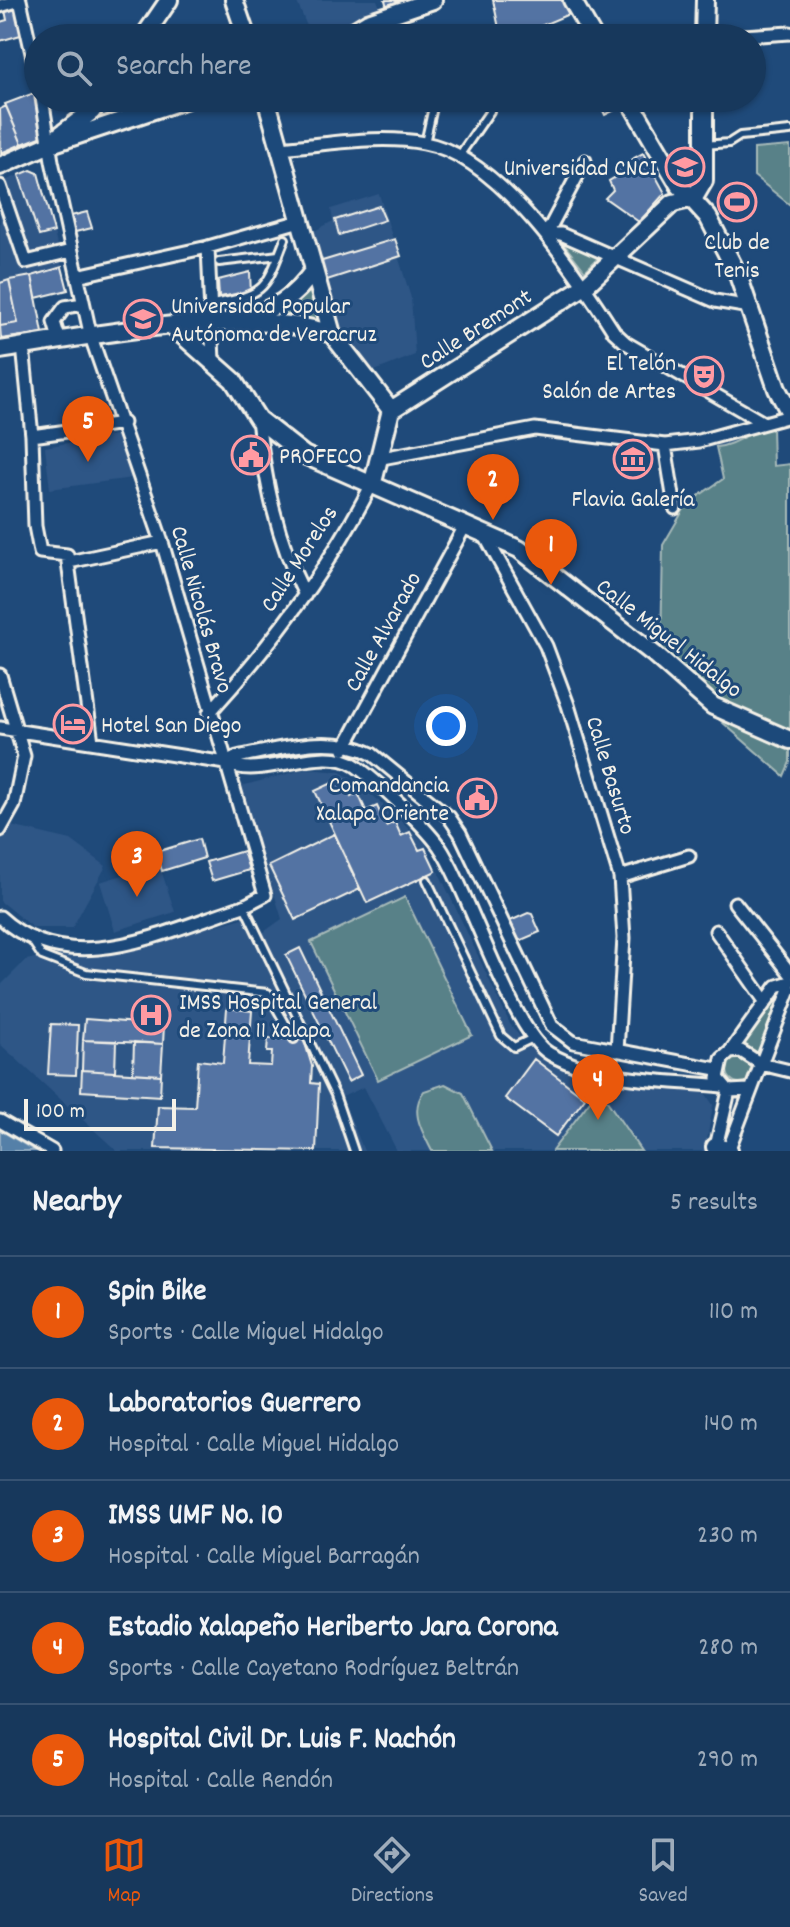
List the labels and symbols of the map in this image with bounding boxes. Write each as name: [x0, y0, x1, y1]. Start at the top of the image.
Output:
school or university icon: Universidad CNCI: [664, 146, 706, 188]
place label: Universidad CNCI: [504, 153, 658, 187]
sports icon: Club de Tenis: [716, 181, 758, 223]
place label: Club de Tenis: [704, 227, 770, 289]
street label: Calle Bremont: [413, 281, 540, 380]
place label: Universidad Popular Autónoma de Veracruz: [171, 291, 377, 353]
school or university icon: Universidad Popular Autónoma de Veracruz: [122, 298, 164, 340]
place label: El Telón Salón de Artes: [542, 348, 676, 410]
theatre icon: El Telón Salón de Artes: [683, 355, 725, 397]
pin: 5: [62, 396, 114, 462]
public building icon: PROFECO: [230, 434, 272, 476]
museum icon: Flavia Galería: [612, 438, 654, 480]
place label: PROFECO: [279, 441, 363, 475]
pin: 2: [467, 454, 519, 520]
place label: Flavia Galería: [571, 484, 695, 518]
street label: Calle Morelos: [253, 500, 348, 620]
pin: 1: [525, 519, 577, 585]
street label: Calle Nicolás Bravo: [160, 522, 240, 698]
street label: Calle Alvarado: [338, 566, 432, 699]
street label: Calle Miguel Hidalgo: [588, 571, 749, 707]
hotel icon: Hotel San Diego: [52, 703, 94, 745]
your location: [426, 706, 466, 746]
place label: Hotel San Diego: [101, 710, 242, 744]
street label: Calle Basurto: [575, 713, 643, 839]
place label: Comandancia Xalapa Oriente: [316, 770, 450, 832]
public building icon: Comandancia Xalapa Oriente: [456, 777, 498, 819]
pin: 3: [111, 831, 163, 897]
place label: IMSS Hospital General de Zona 11 Xalapa: [179, 987, 378, 1049]
hospital icon: IMSS Hospital General de Zona 11 Xalapa: [130, 994, 172, 1036]
pin: 4: [572, 1054, 624, 1120]
scale bar: [24, 1095, 176, 1131]

